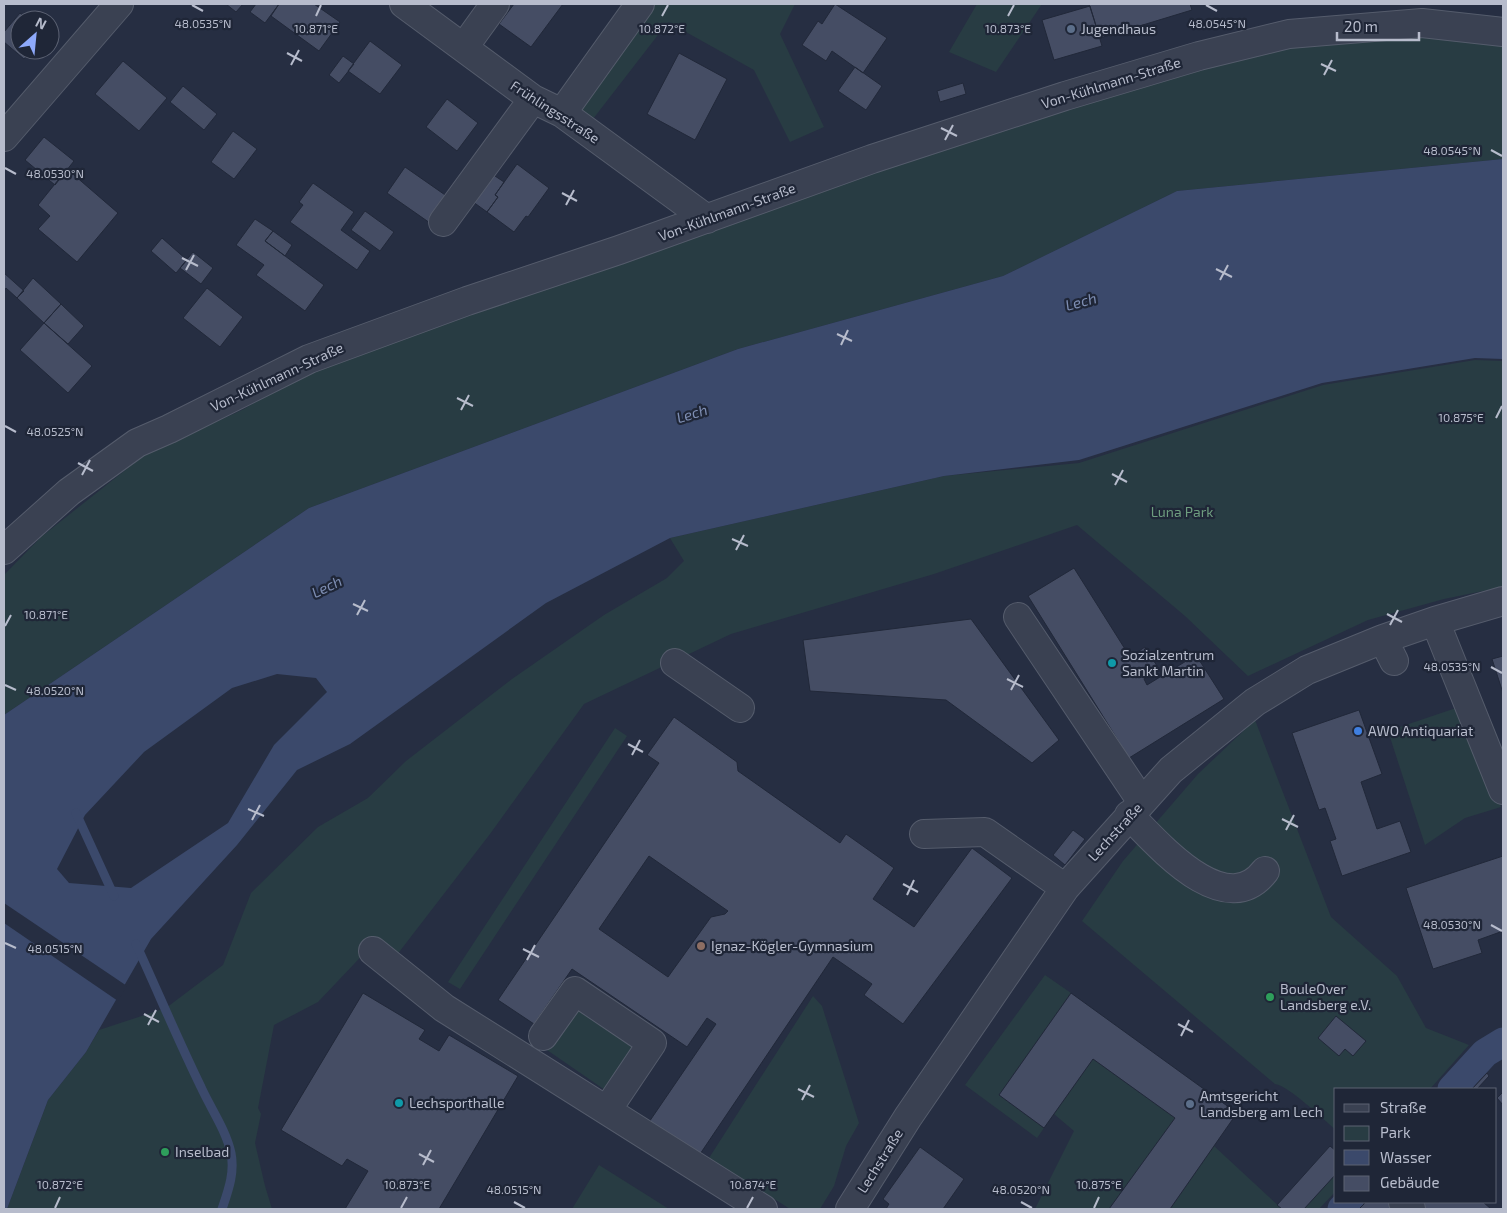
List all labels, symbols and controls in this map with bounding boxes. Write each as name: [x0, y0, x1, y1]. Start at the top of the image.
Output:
north arrow: [10, 10, 60, 60]
scale bar: [1337, 10, 1420, 42]
text: N: [33, 13, 49, 33]
text: 48.0535°N: [174, 16, 232, 30]
text: 48.0545°N: [1188, 16, 1246, 30]
text: 20 m: [1344, 17, 1378, 35]
place label: Jugendhaus: [1081, 20, 1156, 37]
text: 10.871°E: [294, 21, 338, 35]
text: 10.872°E: [639, 21, 685, 35]
text: 10.873°E: [985, 21, 1031, 35]
marker: Jugendhaus: [1065, 23, 1077, 35]
street label: Von-Kühlmann-Straße: [1039, 53, 1182, 112]
street label: Frühlingsstraße: [508, 77, 603, 147]
text: 48.0545°N: [1423, 143, 1481, 157]
text: 48.0530°N: [26, 166, 84, 180]
street label: Von-Kühlmann-Straße: [656, 179, 798, 244]
water label: Lech: [1063, 288, 1098, 314]
street label: Von-Kühlmann-Straße: [208, 338, 346, 415]
water label: Lech: [674, 400, 709, 426]
text: 10.875°E: [1438, 410, 1484, 424]
text: 48.0525°N: [26, 424, 84, 438]
park label: Luna Park: [1151, 503, 1213, 520]
water label: Lech: [308, 571, 345, 601]
text: 10.871°E: [24, 607, 68, 621]
place label: Sozialzentrum Sankt Martin: [1122, 646, 1214, 679]
marker: Sozialzentrum Sankt Martin: [1106, 657, 1118, 669]
text: 48.0535°N: [1423, 659, 1481, 673]
text: 48.0520°N: [26, 683, 84, 697]
place label: AWO Antiquariat: [1368, 722, 1473, 739]
marker: AWO Antiquariat: [1352, 725, 1364, 737]
street label: Lechstraße: [1084, 799, 1145, 864]
text: 48.0530°N: [1423, 917, 1481, 931]
place label: Ignaz-Kögler-Gymnasium: [711, 937, 873, 954]
marker: Ignaz-Kögler-Gymnasium: [695, 940, 707, 952]
text: 48.0515°N: [27, 941, 83, 955]
place label: BouleOver Landsberg e.V.: [1280, 980, 1371, 1013]
marker: BouleOver Landsberg e.V.: [1264, 991, 1276, 1003]
place label: Amtsgericht Landsberg am Lech: [1200, 1087, 1323, 1120]
legend: [1334, 1088, 1497, 1203]
place label: Lechsporthalle: [409, 1094, 504, 1111]
marker: Lechsporthalle: [393, 1097, 405, 1109]
marker: Amtsgericht Landsberg am Lech: [1184, 1098, 1196, 1110]
text: Straße: [1380, 1098, 1426, 1116]
text: Park: [1380, 1123, 1411, 1141]
street label: Lechstraße: [853, 1126, 906, 1196]
place label: Inselbad: [175, 1143, 229, 1160]
marker: Inselbad: [159, 1146, 171, 1158]
text: Wasser: [1380, 1148, 1432, 1166]
text: Gebäude: [1380, 1173, 1439, 1191]
text: 10.872°E: [37, 1177, 83, 1191]
text: 10.873°E: [384, 1177, 430, 1191]
text: 10.874°E: [730, 1177, 777, 1191]
text: 10.875°E: [1076, 1177, 1122, 1191]
text: 48.0515°N: [486, 1182, 542, 1196]
text: 48.0520°N: [992, 1182, 1050, 1196]

